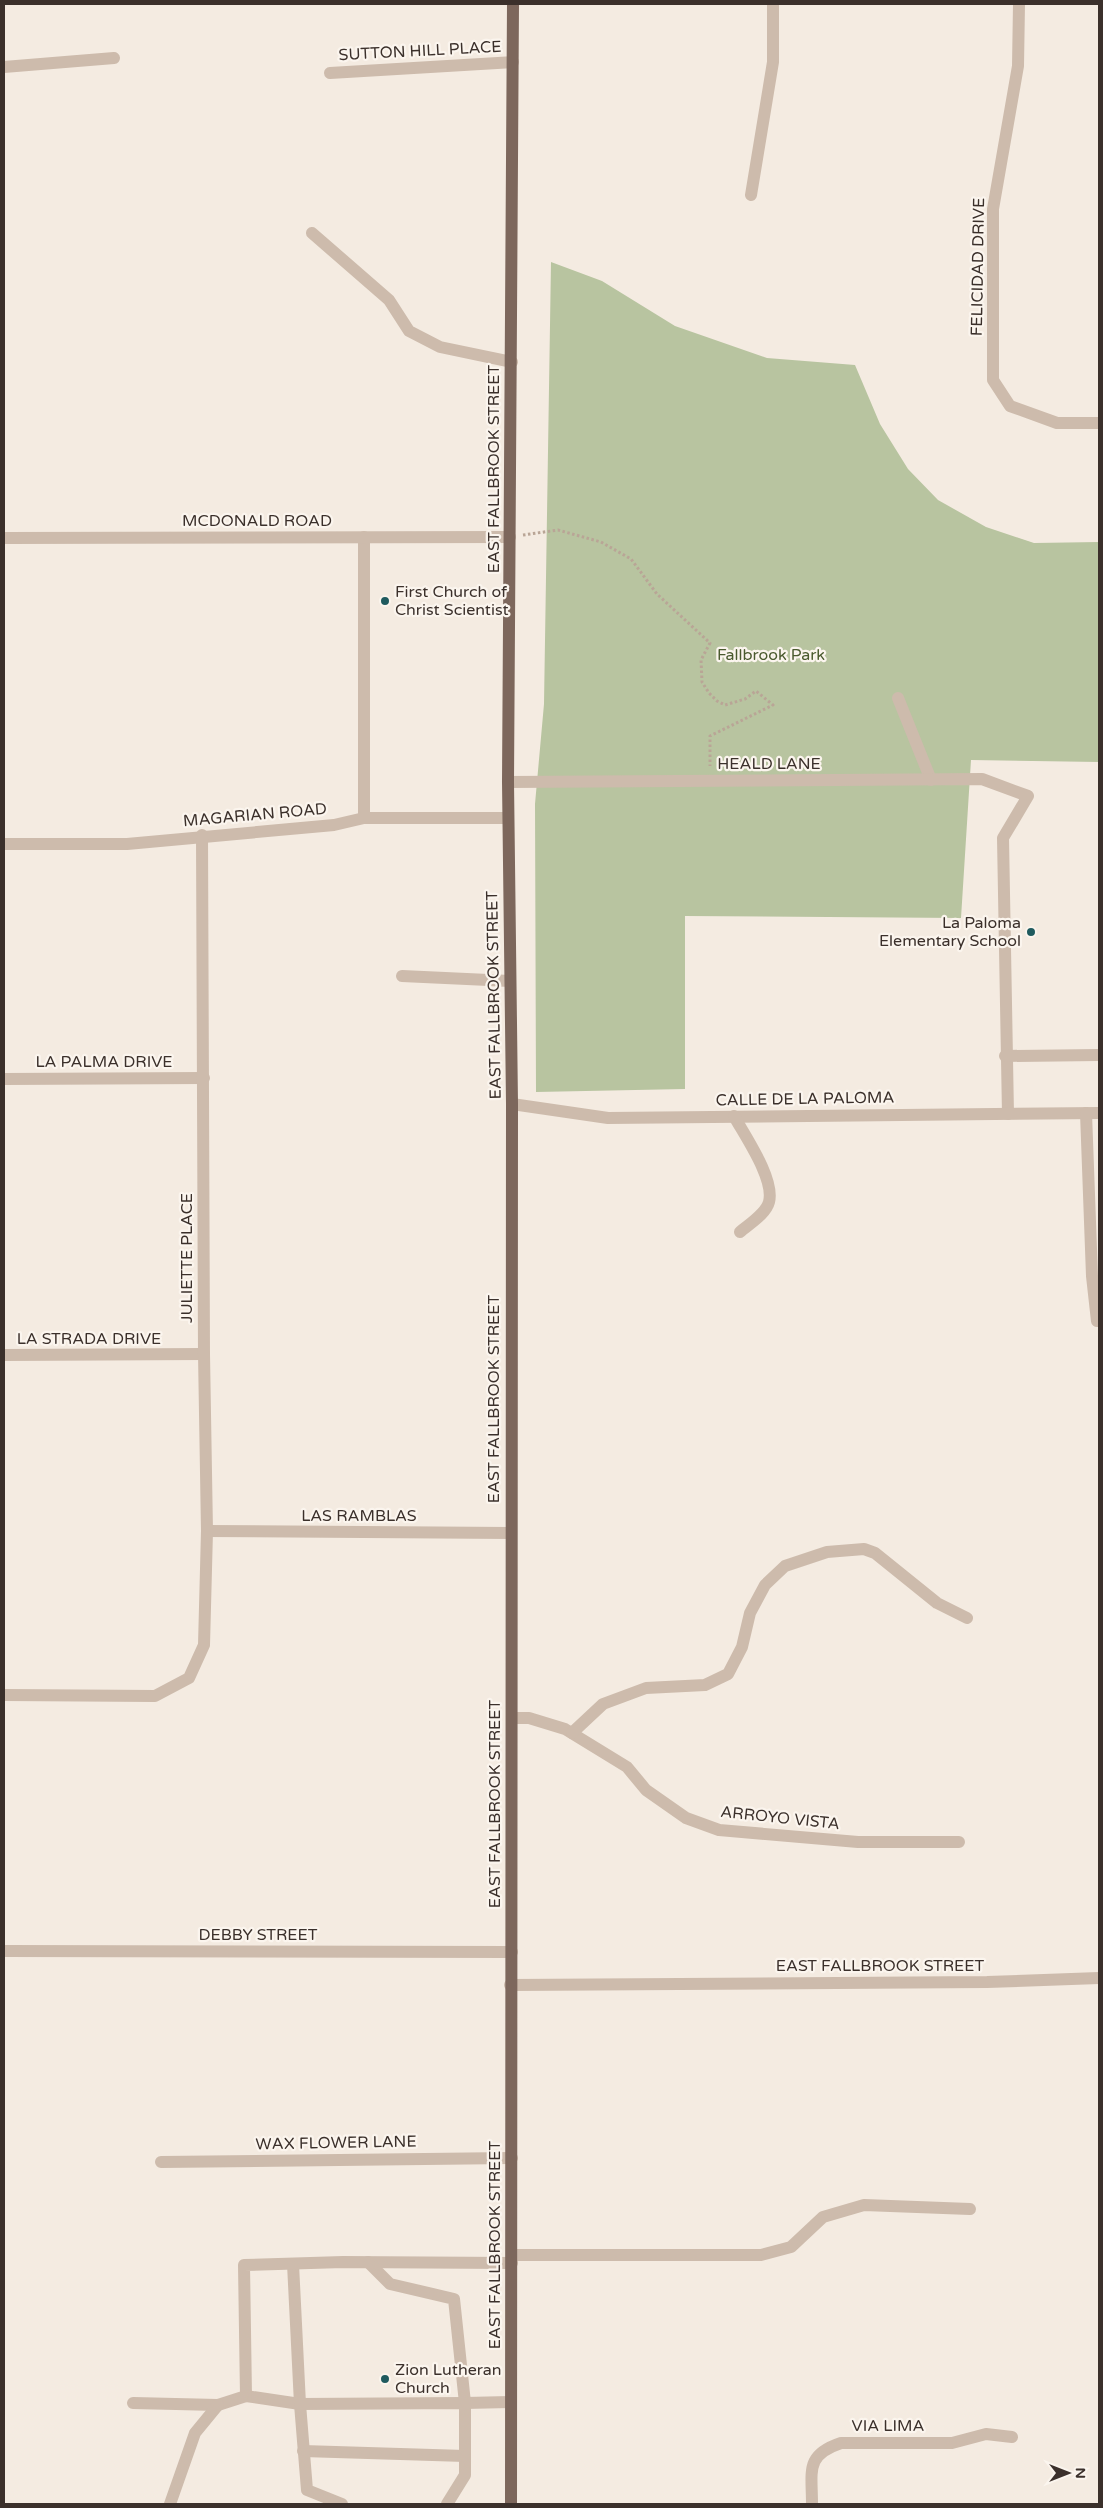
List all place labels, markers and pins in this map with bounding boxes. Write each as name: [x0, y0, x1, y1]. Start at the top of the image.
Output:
place label: First Church of Christ Scientist: [395, 582, 509, 620]
marker: First Church of Christ Scientist: [379, 595, 391, 607]
place label: La Paloma Elementary School: [879, 913, 1021, 951]
marker: La Paloma Elementary School: [1025, 926, 1037, 938]
place label: Zion Lutheran Church: [395, 2360, 502, 2398]
marker: Zion Lutheran Church: [379, 2373, 391, 2385]

